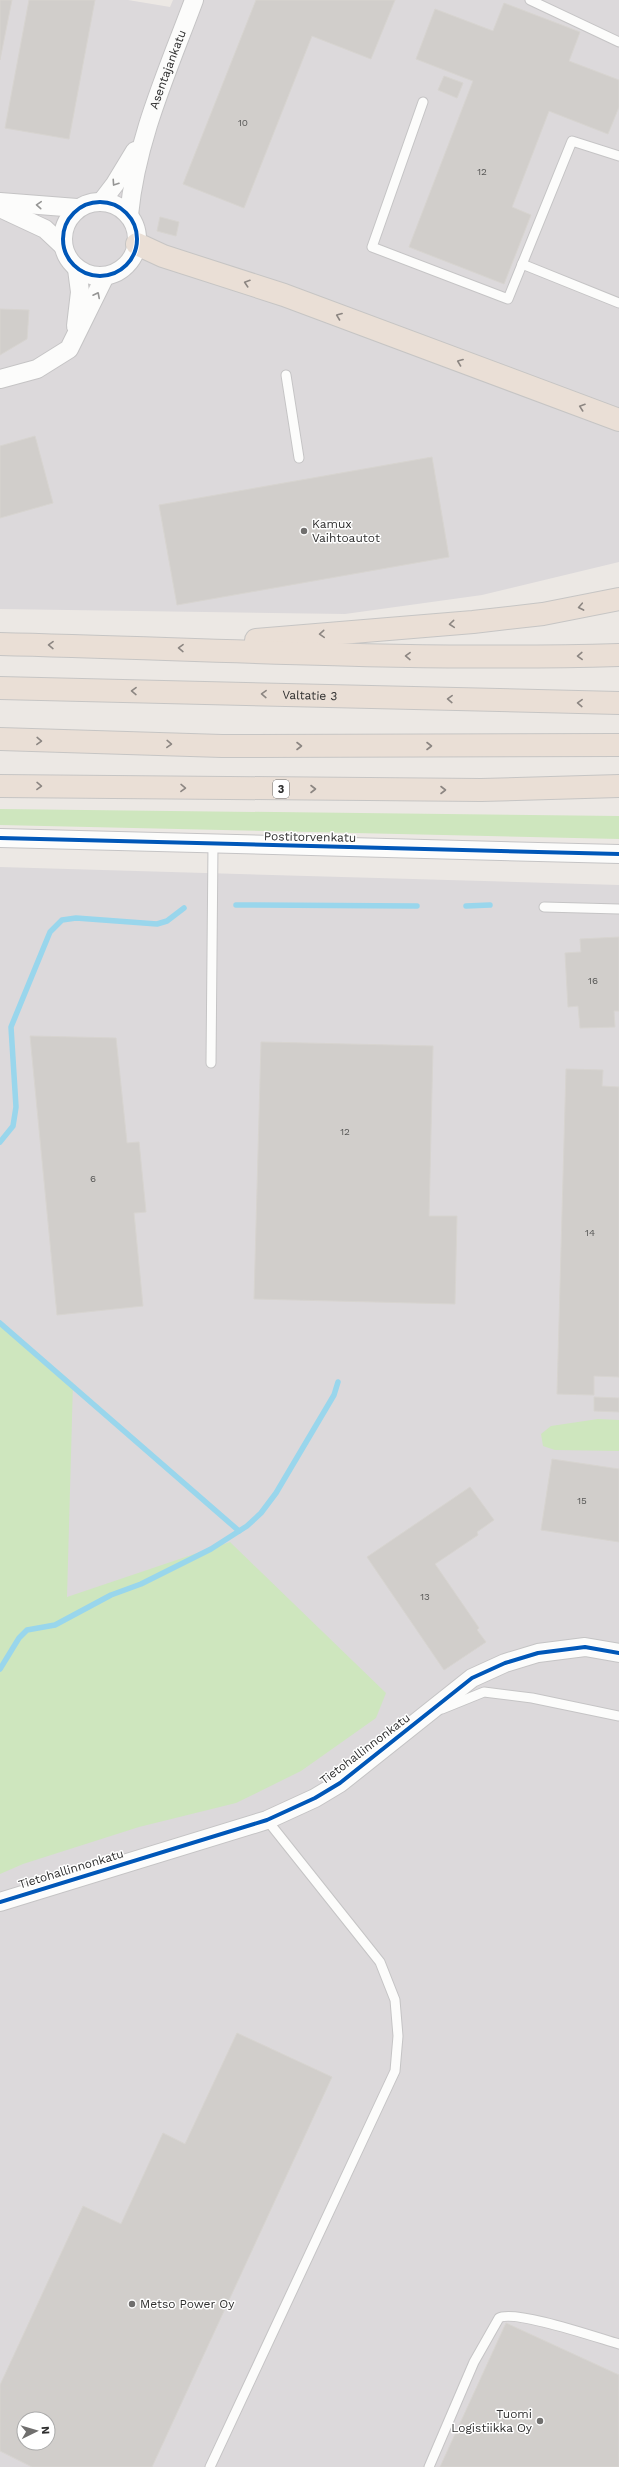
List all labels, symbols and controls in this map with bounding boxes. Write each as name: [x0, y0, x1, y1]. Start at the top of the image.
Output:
street label: Asentajankatu: [147, 28, 189, 111]
house number: 10: [238, 117, 248, 128]
house number: 12: [477, 166, 487, 177]
one-way arrow: [112, 179, 120, 186]
one-way arrow: [36, 201, 42, 210]
one-way arrow: [244, 279, 251, 288]
one-way arrow: [92, 292, 100, 299]
one-way arrow: [335, 312, 342, 320]
one-way arrow: [457, 358, 464, 366]
one-way arrow: [579, 403, 586, 412]
place label: Kamux Vaihtoautot: [312, 517, 380, 545]
marker: Kamux Vaihtoautot: [299, 526, 309, 536]
one-way arrow: [578, 602, 584, 610]
one-way arrow: [449, 619, 455, 628]
one-way arrow: [319, 630, 325, 639]
one-way arrow: [48, 641, 54, 649]
one-way arrow: [178, 644, 184, 652]
one-way arrow: [405, 652, 411, 660]
one-way arrow: [577, 652, 583, 661]
one-way arrow: [131, 687, 137, 695]
street label: Valtatie 3: [282, 688, 338, 703]
one-way arrow: [261, 690, 267, 698]
one-way arrow: [447, 695, 453, 703]
one-way arrow: [577, 698, 583, 707]
one-way arrow: [36, 736, 42, 745]
one-way arrow: [166, 740, 172, 748]
one-way arrow: [296, 742, 302, 750]
one-way arrow: [426, 742, 432, 750]
road number: 3: [273, 780, 289, 798]
one-way arrow: [36, 782, 42, 790]
one-way arrow: [180, 784, 186, 792]
one-way arrow: [310, 785, 316, 793]
one-way arrow: [440, 786, 446, 794]
street label: Postitorvenkatu: [264, 829, 356, 845]
house number: 16: [588, 975, 598, 986]
house number: 12: [340, 1126, 350, 1137]
house number: 6: [90, 1173, 96, 1184]
house number: 14: [585, 1227, 595, 1238]
house number: 15: [577, 1495, 587, 1506]
house number: 13: [420, 1591, 430, 1602]
street label: Tietohallinnonkatu: [317, 1711, 413, 1787]
street label: Tietohallinnonkatu: [17, 1846, 125, 1892]
place label: Metso Power Oy: [140, 2297, 235, 2311]
marker: Metso Power Oy: [127, 2299, 137, 2309]
place label: Tuomi Logistiikka Oy: [451, 2407, 533, 2435]
north arrow: [16, 2411, 56, 2451]
marker: Tuomi Logistiikka Oy: [535, 2416, 545, 2426]
text: N: [39, 2426, 52, 2435]

